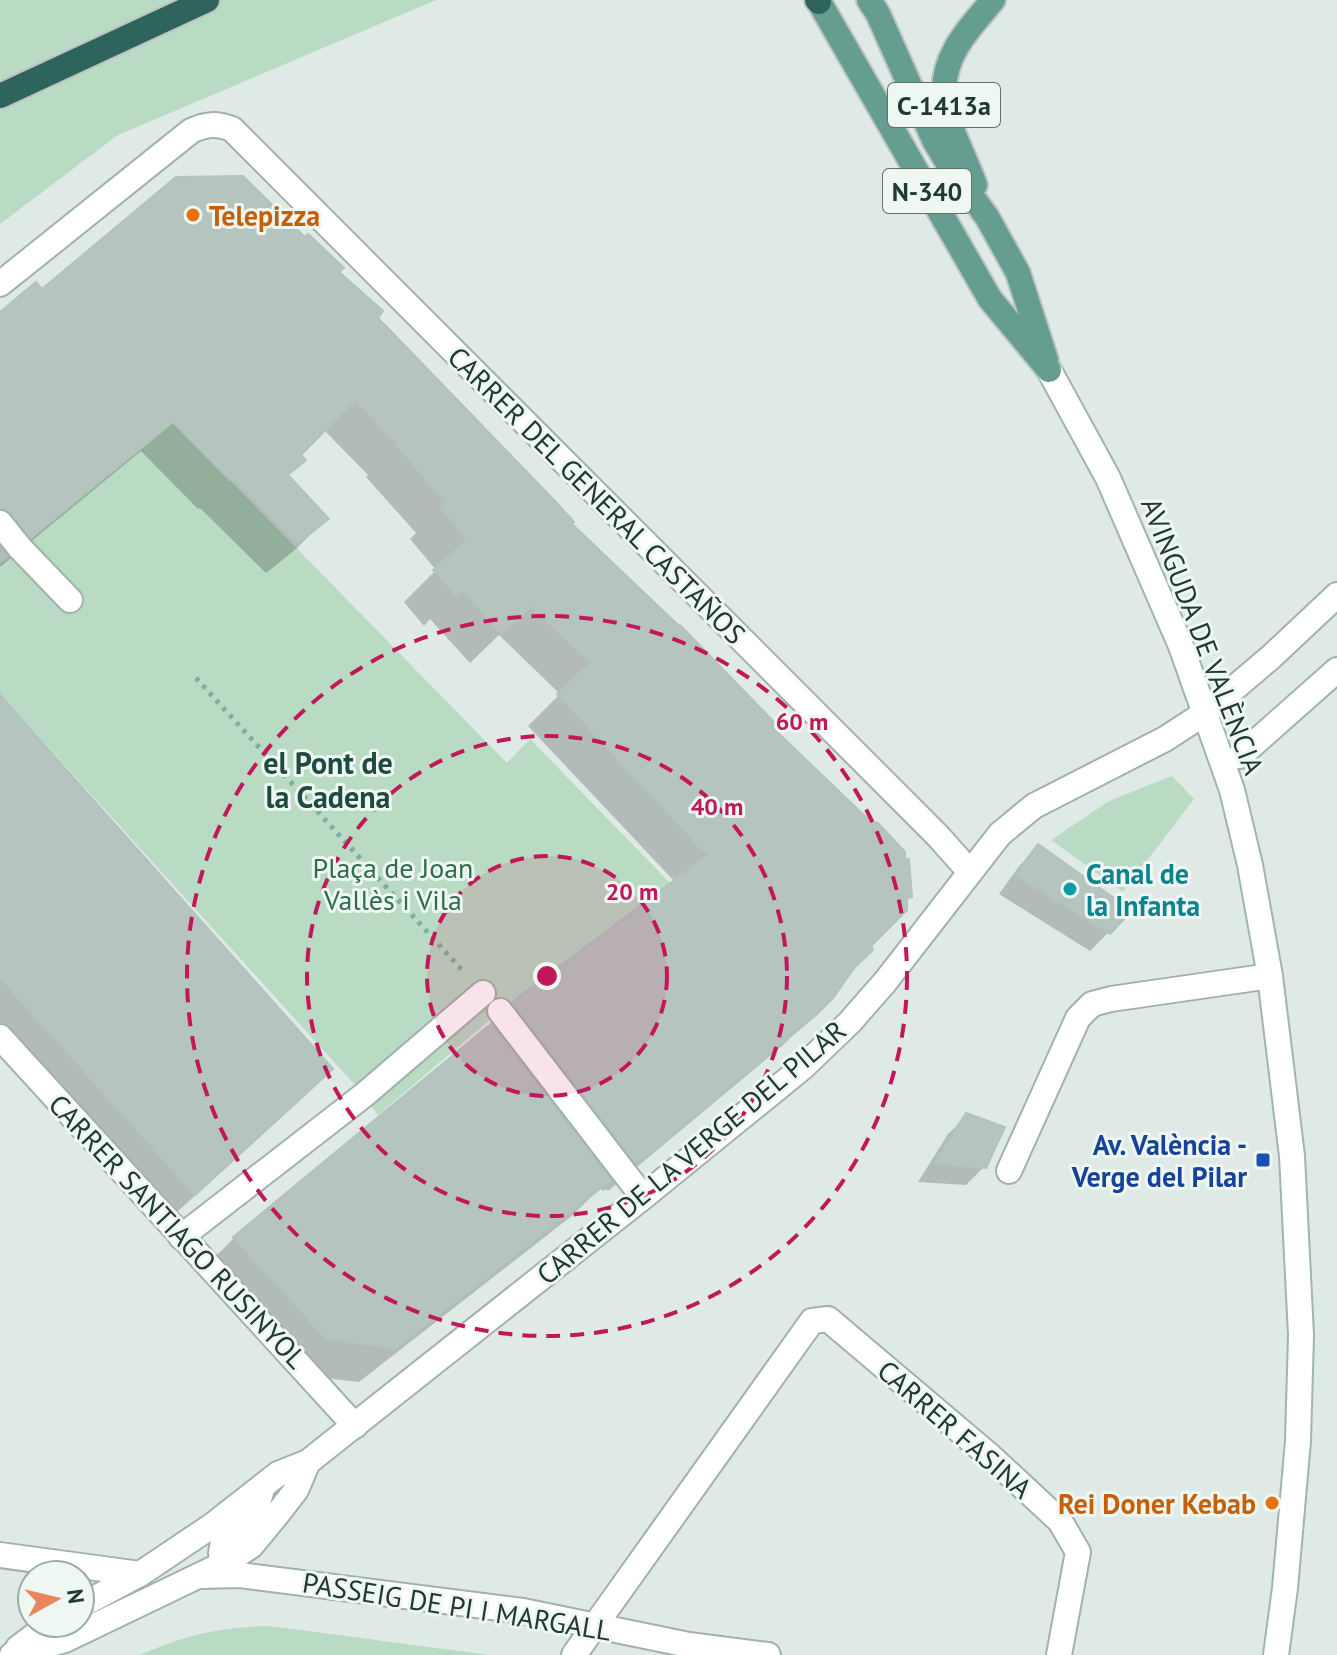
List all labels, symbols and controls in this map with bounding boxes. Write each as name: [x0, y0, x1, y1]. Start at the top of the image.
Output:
road number: C-1413a: [888, 83, 1000, 127]
road number: N-340: [883, 169, 971, 213]
place label: Telepizza: [209, 197, 320, 234]
marker: Telepizza: [184, 206, 202, 224]
street label: CARRER DEL GENERAL CASTAÑOS: [440, 338, 754, 652]
street label: AVINGUDA DE VALÈNCIA: [1133, 492, 1273, 780]
text: 60 m: [776, 706, 828, 737]
district label: el Pont de la Cadena: [263, 743, 393, 816]
text: 40 m: [691, 791, 743, 822]
park label: Plaça de Joan Vallès i Vila: [313, 849, 473, 918]
place label: Canal de la Infanta: [1086, 855, 1200, 924]
text: 20 m: [606, 876, 658, 907]
marker: Canal de la Infanta: [1061, 880, 1079, 898]
centre of rings: [533, 962, 561, 990]
street label: CARRER DE LA VERGE DEL PILAR: [529, 1012, 853, 1292]
street label: CARRER SANTIAGO RUSINYOL: [41, 1086, 315, 1376]
place label: Av. València - Verge del Pilar: [1071, 1126, 1247, 1195]
marker: Av. València - Verge del Pilar: [1254, 1151, 1272, 1169]
street label: CARRER FASINA: [870, 1352, 1040, 1507]
place label: Rei Doner Kebab: [1058, 1485, 1256, 1522]
marker: Rei Doner Kebab: [1263, 1494, 1281, 1512]
north arrow: [16, 1559, 96, 1639]
street label: PASSEIG DE PI I MARGALL: [300, 1563, 614, 1649]
text: N: [61, 1587, 91, 1605]

